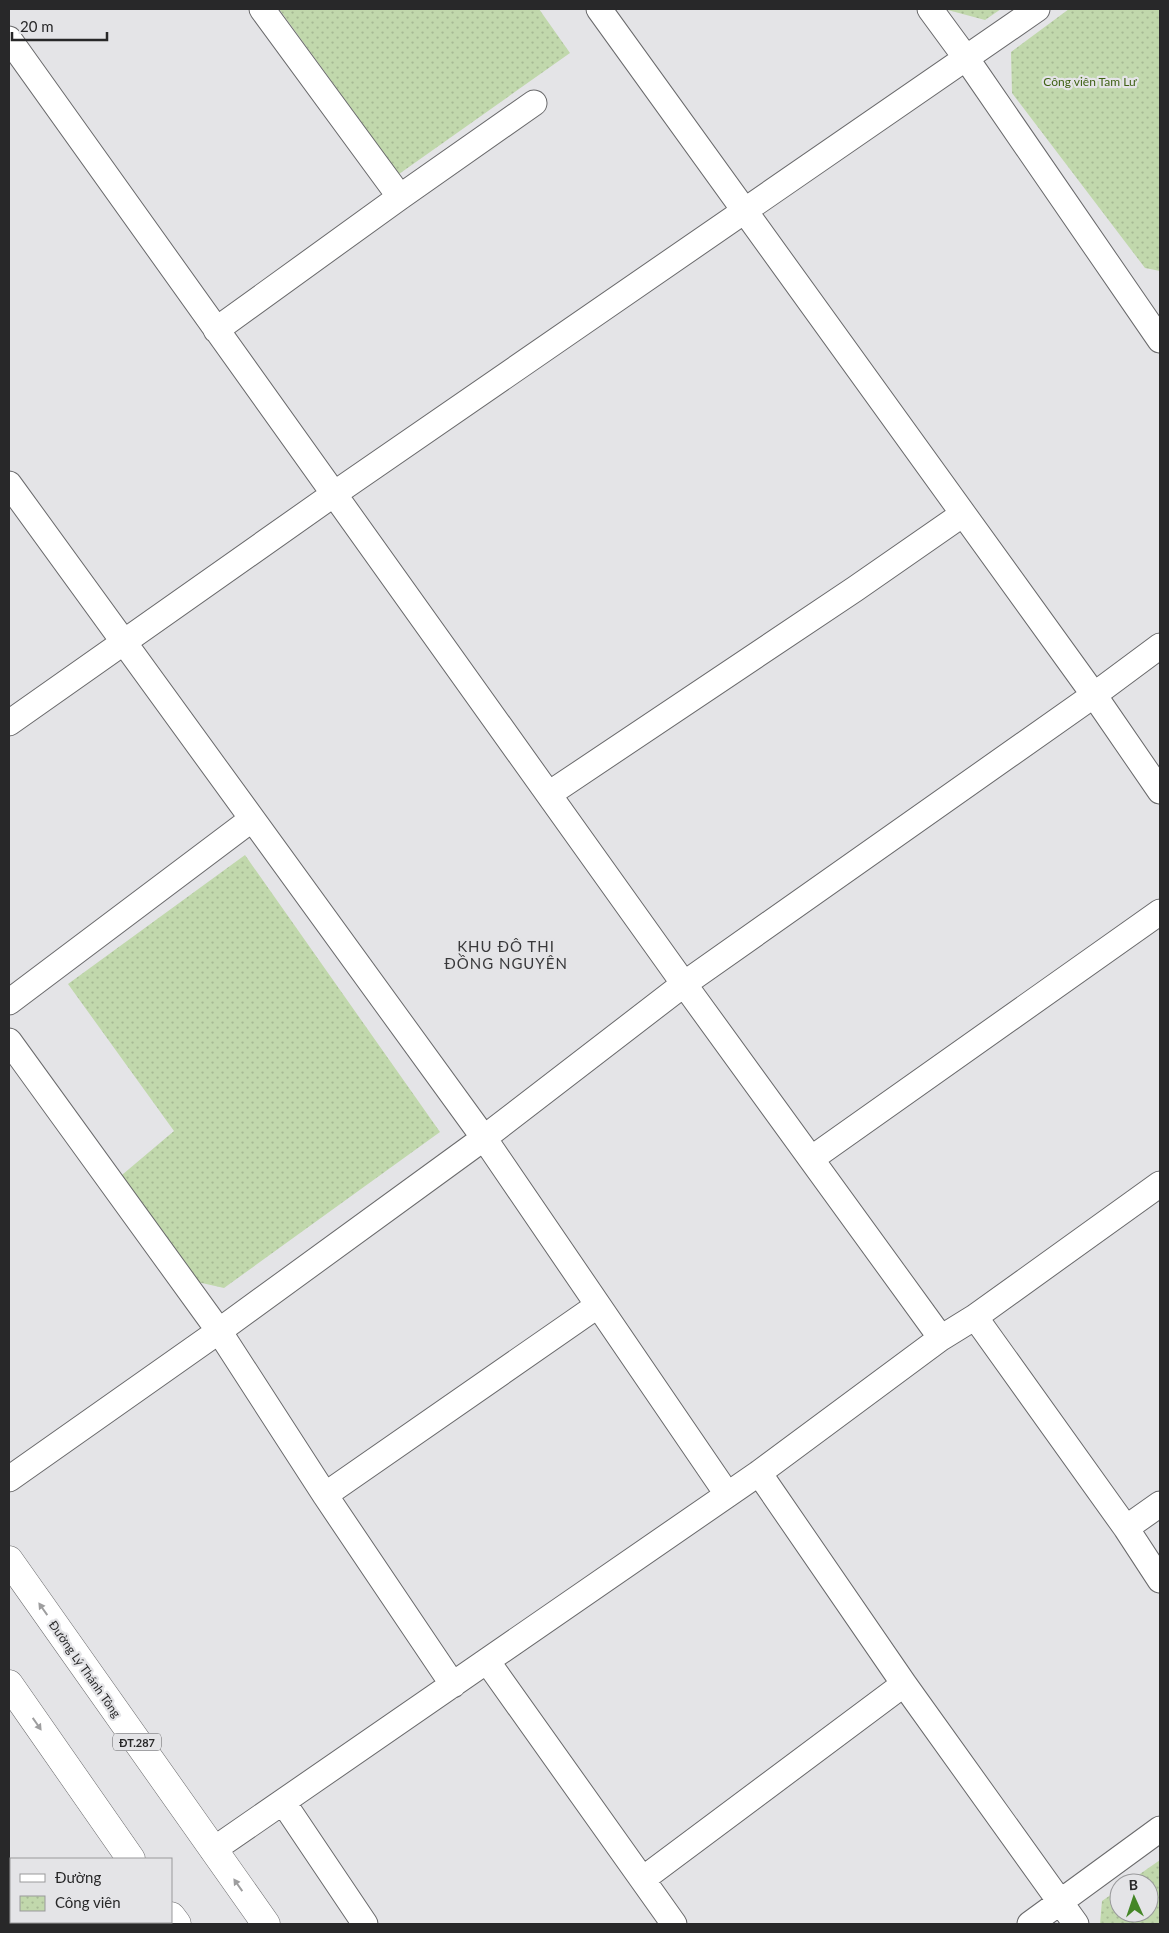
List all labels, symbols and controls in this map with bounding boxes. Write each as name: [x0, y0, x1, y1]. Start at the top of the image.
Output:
scale bar: [12, 10, 108, 42]
text: 20 m: [20, 17, 54, 35]
park label: Công viên Tam Lư: [1043, 74, 1137, 89]
district label: KHU ĐÔ THỊ ĐỒNG NGUYÊN: [444, 937, 568, 972]
one-way arrow: [38, 1602, 48, 1616]
street label: Đường Lý Thánh Tông: [46, 1618, 124, 1720]
one-way arrow: [32, 1717, 42, 1731]
road number: ĐT.287: [113, 1734, 161, 1750]
legend: [10, 1858, 172, 1923]
text: Đường: [55, 1868, 101, 1886]
north arrow: [1109, 1873, 1159, 1923]
text: B: [1128, 1876, 1138, 1893]
one-way arrow: [233, 1878, 243, 1891]
text: Công viên: [55, 1893, 121, 1911]

